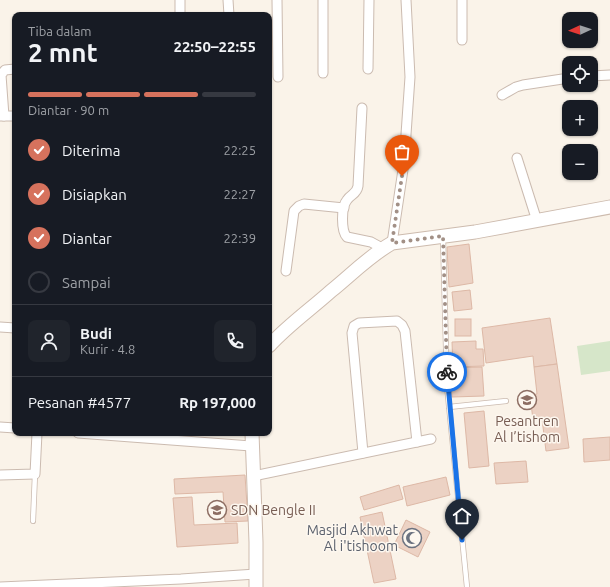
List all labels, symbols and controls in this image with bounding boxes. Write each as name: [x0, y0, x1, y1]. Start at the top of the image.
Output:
north arrow: [562, 12, 598, 48]
map controls: [562, 12, 598, 180]
text: Tiba dalam: [28, 24, 92, 38]
text: 2 mnt: [28, 38, 98, 67]
text: 22:50–22:55: [173, 38, 256, 55]
button: locate: [562, 56, 598, 92]
button: +: [562, 100, 598, 136]
text: Diantar · 90 m: [28, 103, 109, 117]
pin: [385, 135, 419, 176]
icon: check: [28, 139, 50, 161]
icon: bag: [391, 141, 413, 163]
text: Diterima: [62, 142, 120, 159]
text: 22:25: [223, 143, 256, 157]
button: −: [562, 144, 598, 180]
icon: check: [28, 183, 50, 205]
text: Disiapkan: [62, 186, 127, 203]
text: 22:27: [223, 187, 256, 201]
icon: check: [28, 227, 50, 249]
text: Diantar: [62, 230, 112, 247]
text: 22:39: [223, 231, 256, 245]
text: Sampai: [62, 274, 111, 291]
button: person: [28, 320, 70, 362]
button: phone: [214, 320, 256, 362]
text: Budi: [80, 325, 112, 342]
text: Kurir · 4.8: [80, 342, 135, 356]
courier: [427, 352, 467, 392]
icon: bike: [436, 361, 458, 383]
school or university icon: Pesantren Al I’tishom: [516, 389, 538, 411]
text: Pesanan #4577: [28, 394, 131, 411]
text: Rp 197,000: [179, 394, 256, 411]
place label: Pesantren Al I’tishom: [494, 413, 560, 445]
school or university icon: SDN Bengle II: [206, 499, 228, 521]
pin: [445, 499, 479, 540]
place label: SDN Bengle II: [231, 502, 316, 518]
icon: home: [451, 505, 473, 527]
place label: Masjid Akhwat Al i'tishoom: [307, 522, 398, 554]
mosque icon: Masjid Akhwat Al i'tishoom: [401, 527, 423, 549]

